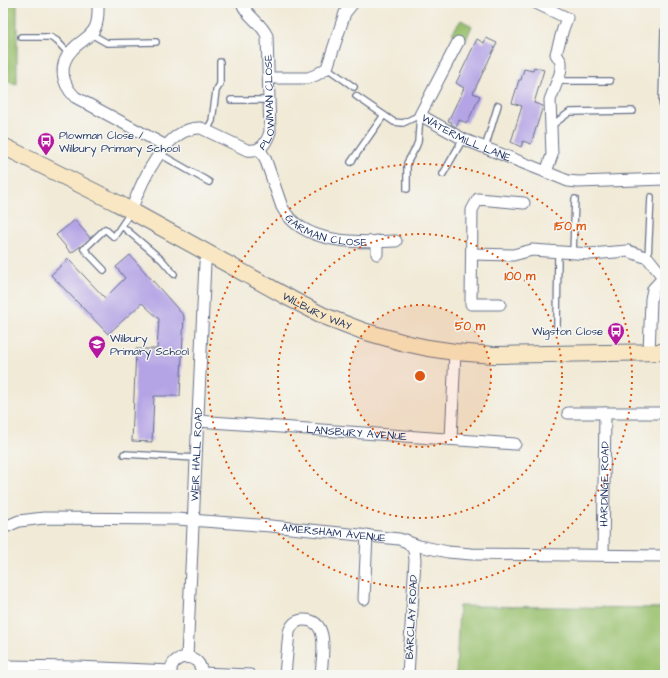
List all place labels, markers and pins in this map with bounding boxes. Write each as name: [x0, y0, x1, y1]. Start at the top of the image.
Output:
place label: Plowman Close / Wilbury Primary School: [59, 128, 180, 157]
bus stop icon: Plowman Close / Wilbury Primary School: [36, 131, 56, 156]
bus stop icon: Wigston Close: [606, 321, 626, 346]
place label: Wigston Close: [532, 324, 603, 340]
place label: Wilbury Primary School: [110, 331, 189, 360]
school or university icon: Wilbury Primary School: [87, 334, 107, 359]
centre of rings: [413, 369, 427, 383]

